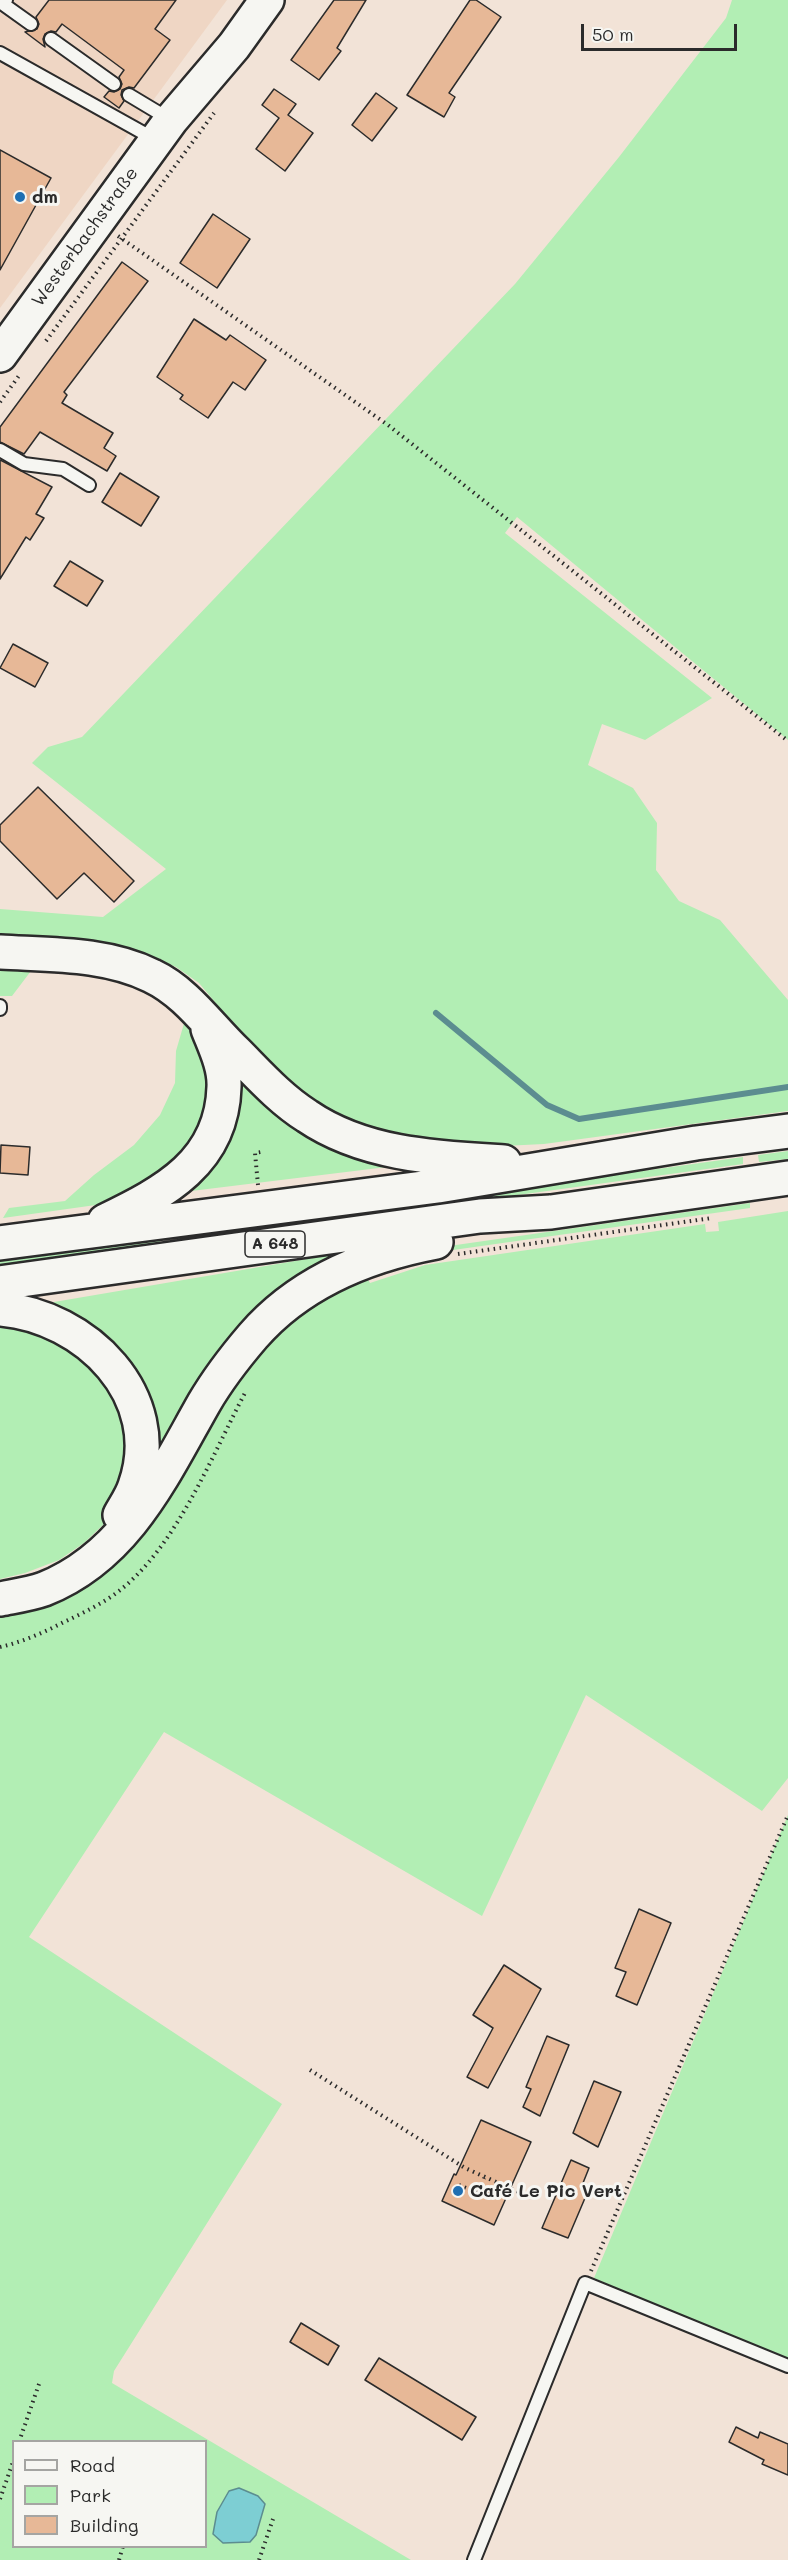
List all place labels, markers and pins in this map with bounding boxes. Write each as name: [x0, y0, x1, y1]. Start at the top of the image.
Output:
place label: dm: [32, 186, 58, 208]
marker: dm: [13, 190, 27, 204]
place label: Café Le Pic Vert: [470, 2180, 622, 2202]
marker: Café Le Pic Vert: [451, 2184, 465, 2198]

